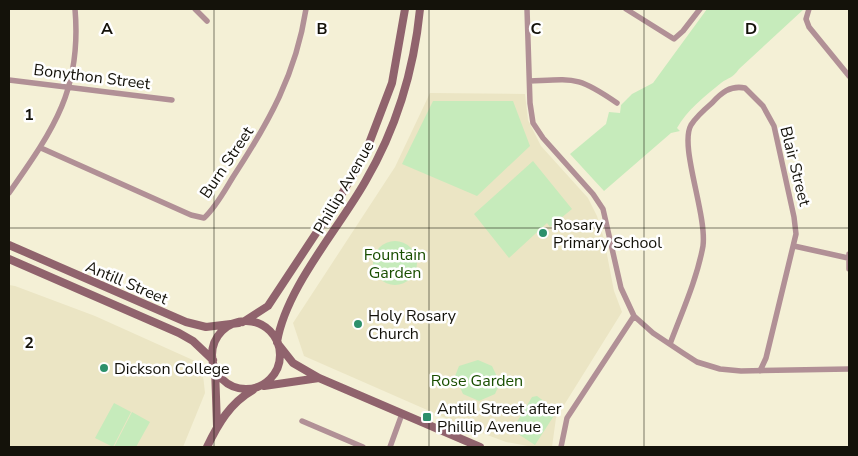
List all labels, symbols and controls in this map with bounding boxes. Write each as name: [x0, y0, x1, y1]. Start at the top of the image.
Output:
text: A: [101, 18, 113, 40]
text: B: [316, 18, 328, 40]
text: C: [531, 18, 542, 40]
text: D: [745, 18, 757, 40]
street label: Bonython Street: [32, 59, 152, 95]
text: 1: [24, 104, 34, 126]
street label: Burn Street: [195, 122, 259, 203]
street label: Blair Street: [775, 124, 816, 209]
street label: Phillip Avenue: [308, 137, 379, 238]
place label: Rosary Primary School: [553, 214, 662, 254]
marker: Rosary Primary School: [537, 227, 549, 239]
park label: Fountain Garden: [364, 244, 426, 284]
street label: Antill Street: [82, 256, 171, 310]
place label: Holy Rosary Church: [368, 305, 457, 345]
marker: Holy Rosary Church: [352, 318, 364, 330]
text: 2: [24, 332, 34, 354]
place label: Dickson College: [114, 358, 230, 380]
marker: Dickson College: [98, 362, 110, 374]
park label: Rose Garden: [431, 370, 523, 392]
place label: Antill Street after Phillip Avenue: [437, 398, 562, 438]
marker: Antill Street after Phillip Avenue: [421, 411, 433, 423]

